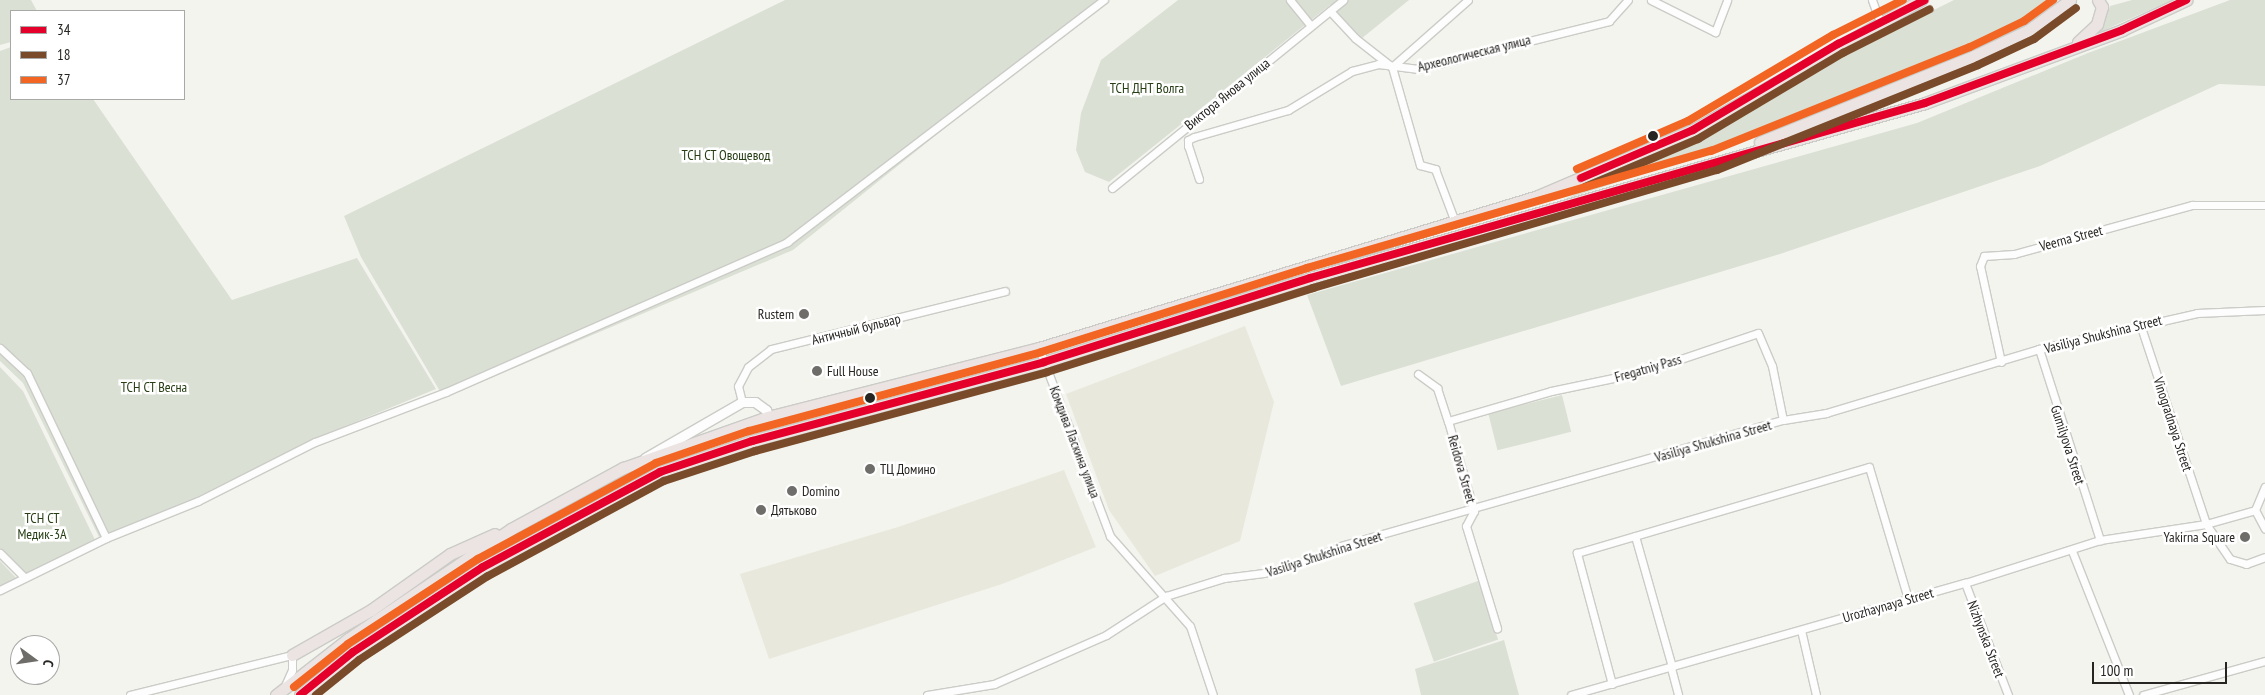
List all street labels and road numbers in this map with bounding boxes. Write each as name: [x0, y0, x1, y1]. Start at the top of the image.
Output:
street label: Археологическая улица: [1416, 31, 1532, 75]
street label: Виктора Янова улица: [1181, 55, 1273, 133]
street label: Veerna Street: [2038, 222, 2104, 254]
street label: Античный бульвар: [810, 310, 902, 348]
street label: Vasiliya Shukshina Street: [2042, 311, 2164, 357]
street label: Fregatniy Pass: [1612, 350, 1684, 386]
street label: Vinogradnaya Street: [2150, 375, 2196, 473]
street label: Комдива Ласкина улица: [1046, 384, 1104, 500]
street label: Gumilyova Street: [2047, 403, 2089, 487]
street label: Vasiliya Shukshina Street: [1653, 416, 1773, 466]
street label: Reidova Street: [1444, 433, 1480, 505]
street label: Vasiliya Shukshina Street: [1264, 527, 1384, 581]
street label: Urozhaynaya Street: [1841, 584, 1935, 626]
street label: Nizhynska Street: [1964, 598, 2008, 680]

